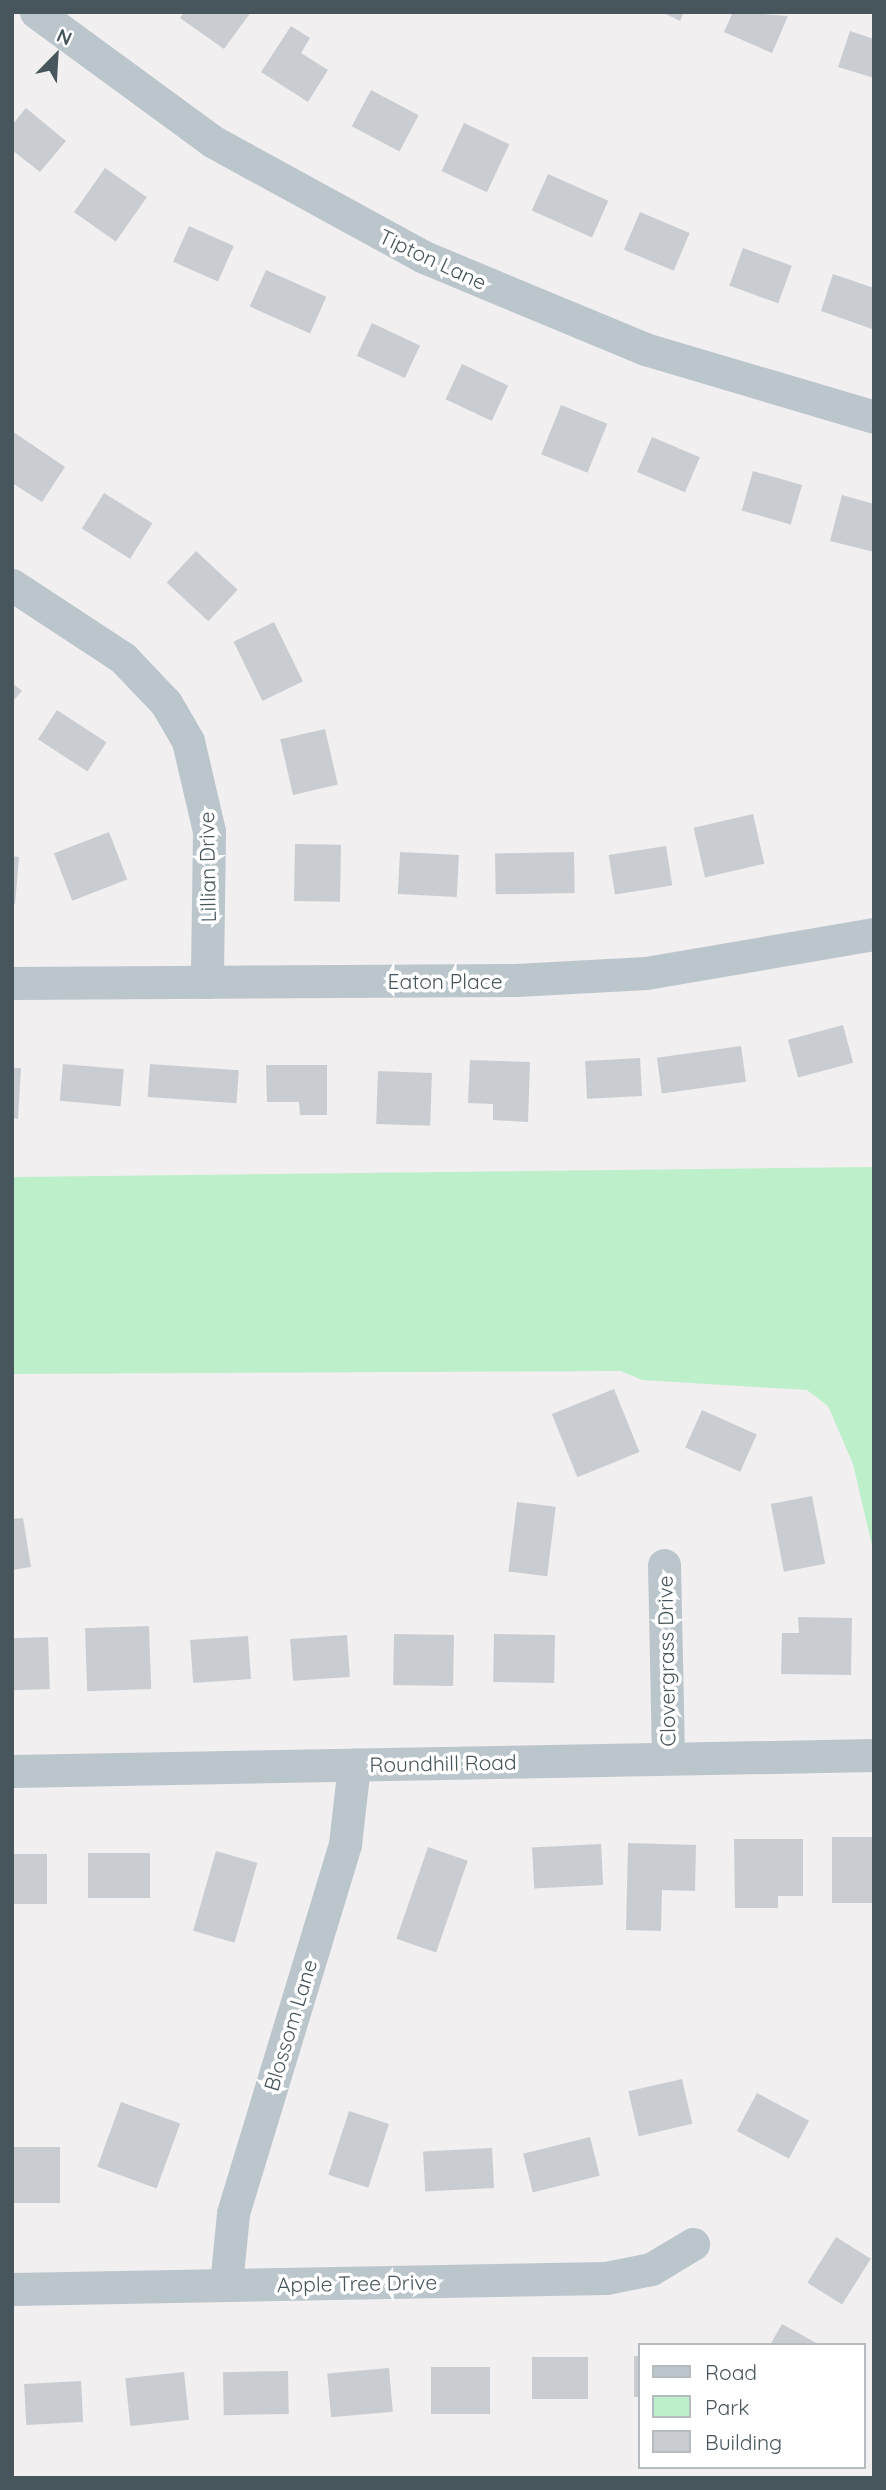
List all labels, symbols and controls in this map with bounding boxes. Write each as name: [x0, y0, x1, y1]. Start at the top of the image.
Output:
north arrow: [21, 21, 91, 91]
text: N: [53, 23, 76, 51]
street label: Tipton Lane: [375, 223, 491, 295]
street label: Lillian Drive: [193, 811, 221, 923]
street label: Eaton Place: [387, 968, 503, 994]
street label: Clovergrass Drive: [652, 1575, 680, 1747]
street label: Roundhill Road: [369, 1749, 517, 1777]
street label: Blossom Lane: [258, 1956, 322, 2094]
street label: Apple Tree Drive: [277, 2269, 437, 2297]
legend: [638, 2343, 865, 2469]
text: Road: [705, 2359, 757, 2385]
text: Park: [705, 2394, 749, 2420]
text: Building: [705, 2429, 782, 2455]

